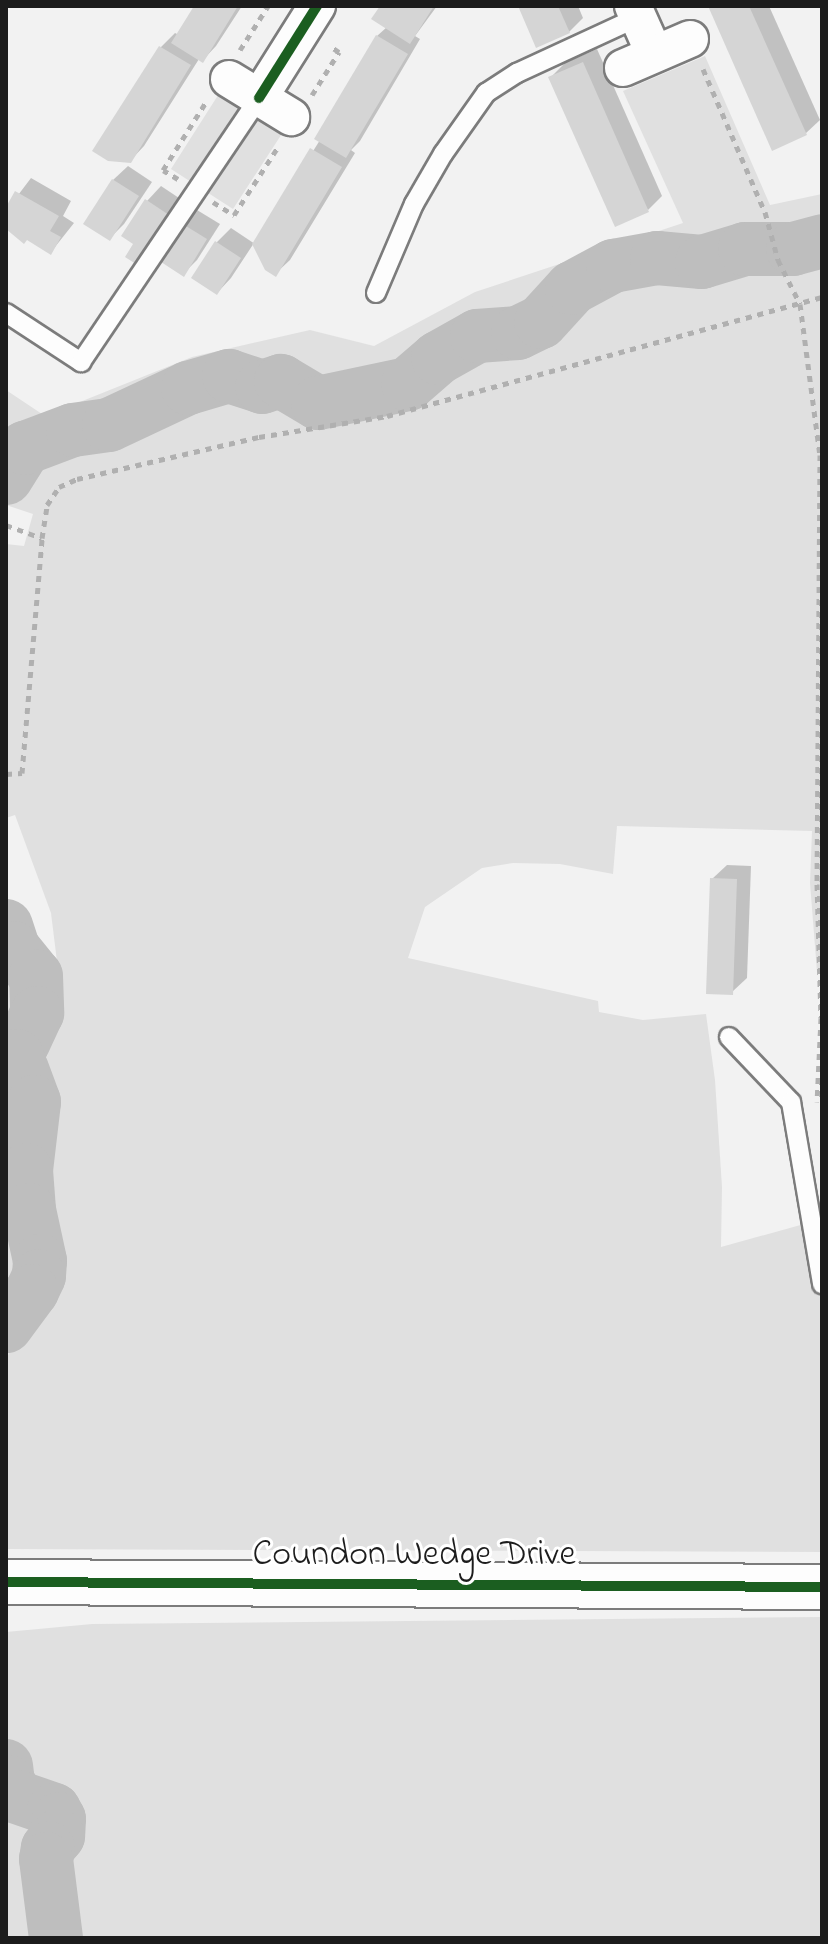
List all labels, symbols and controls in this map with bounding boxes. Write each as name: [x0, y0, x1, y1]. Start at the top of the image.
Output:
street label: Coundon Wedge Drive: [252, 1534, 576, 1578]

